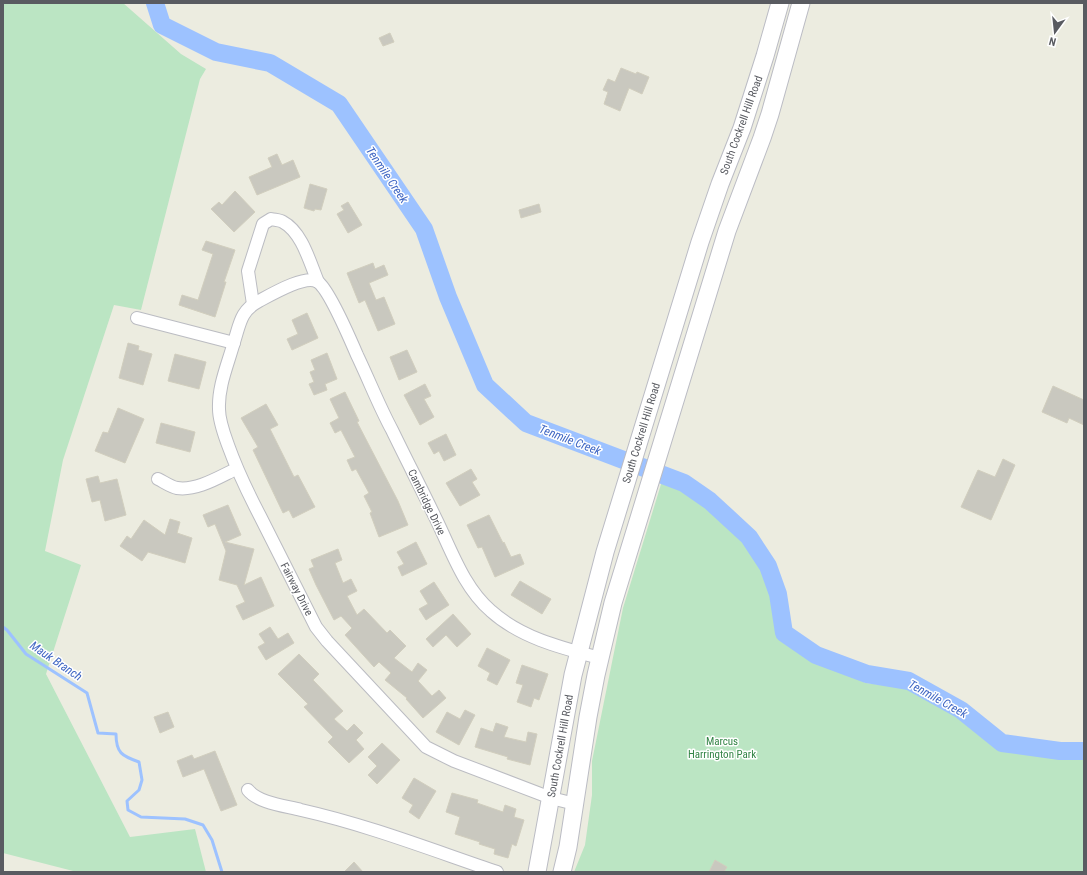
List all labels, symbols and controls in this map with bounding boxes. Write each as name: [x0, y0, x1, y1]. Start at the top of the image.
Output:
north arrow: [1035, 12, 1075, 52]
text: N: [1047, 34, 1057, 48]
street label: South Cockrell Hill Road: [718, 74, 765, 176]
water label: Tenmile Creek: [363, 144, 411, 207]
street label: South Cockrell Hill Road: [620, 381, 663, 485]
water label: Tenmile Creek: [537, 422, 604, 458]
street label: Cambridge Drive: [405, 467, 448, 537]
street label: Fairway Drive: [278, 561, 315, 618]
water label: Mauk Branch: [27, 638, 85, 684]
water label: Tenmile Creek: [906, 677, 970, 721]
street label: South Cockrell Hill Road: [545, 694, 576, 799]
park label: Marcus Harrington Park: [688, 735, 756, 761]

